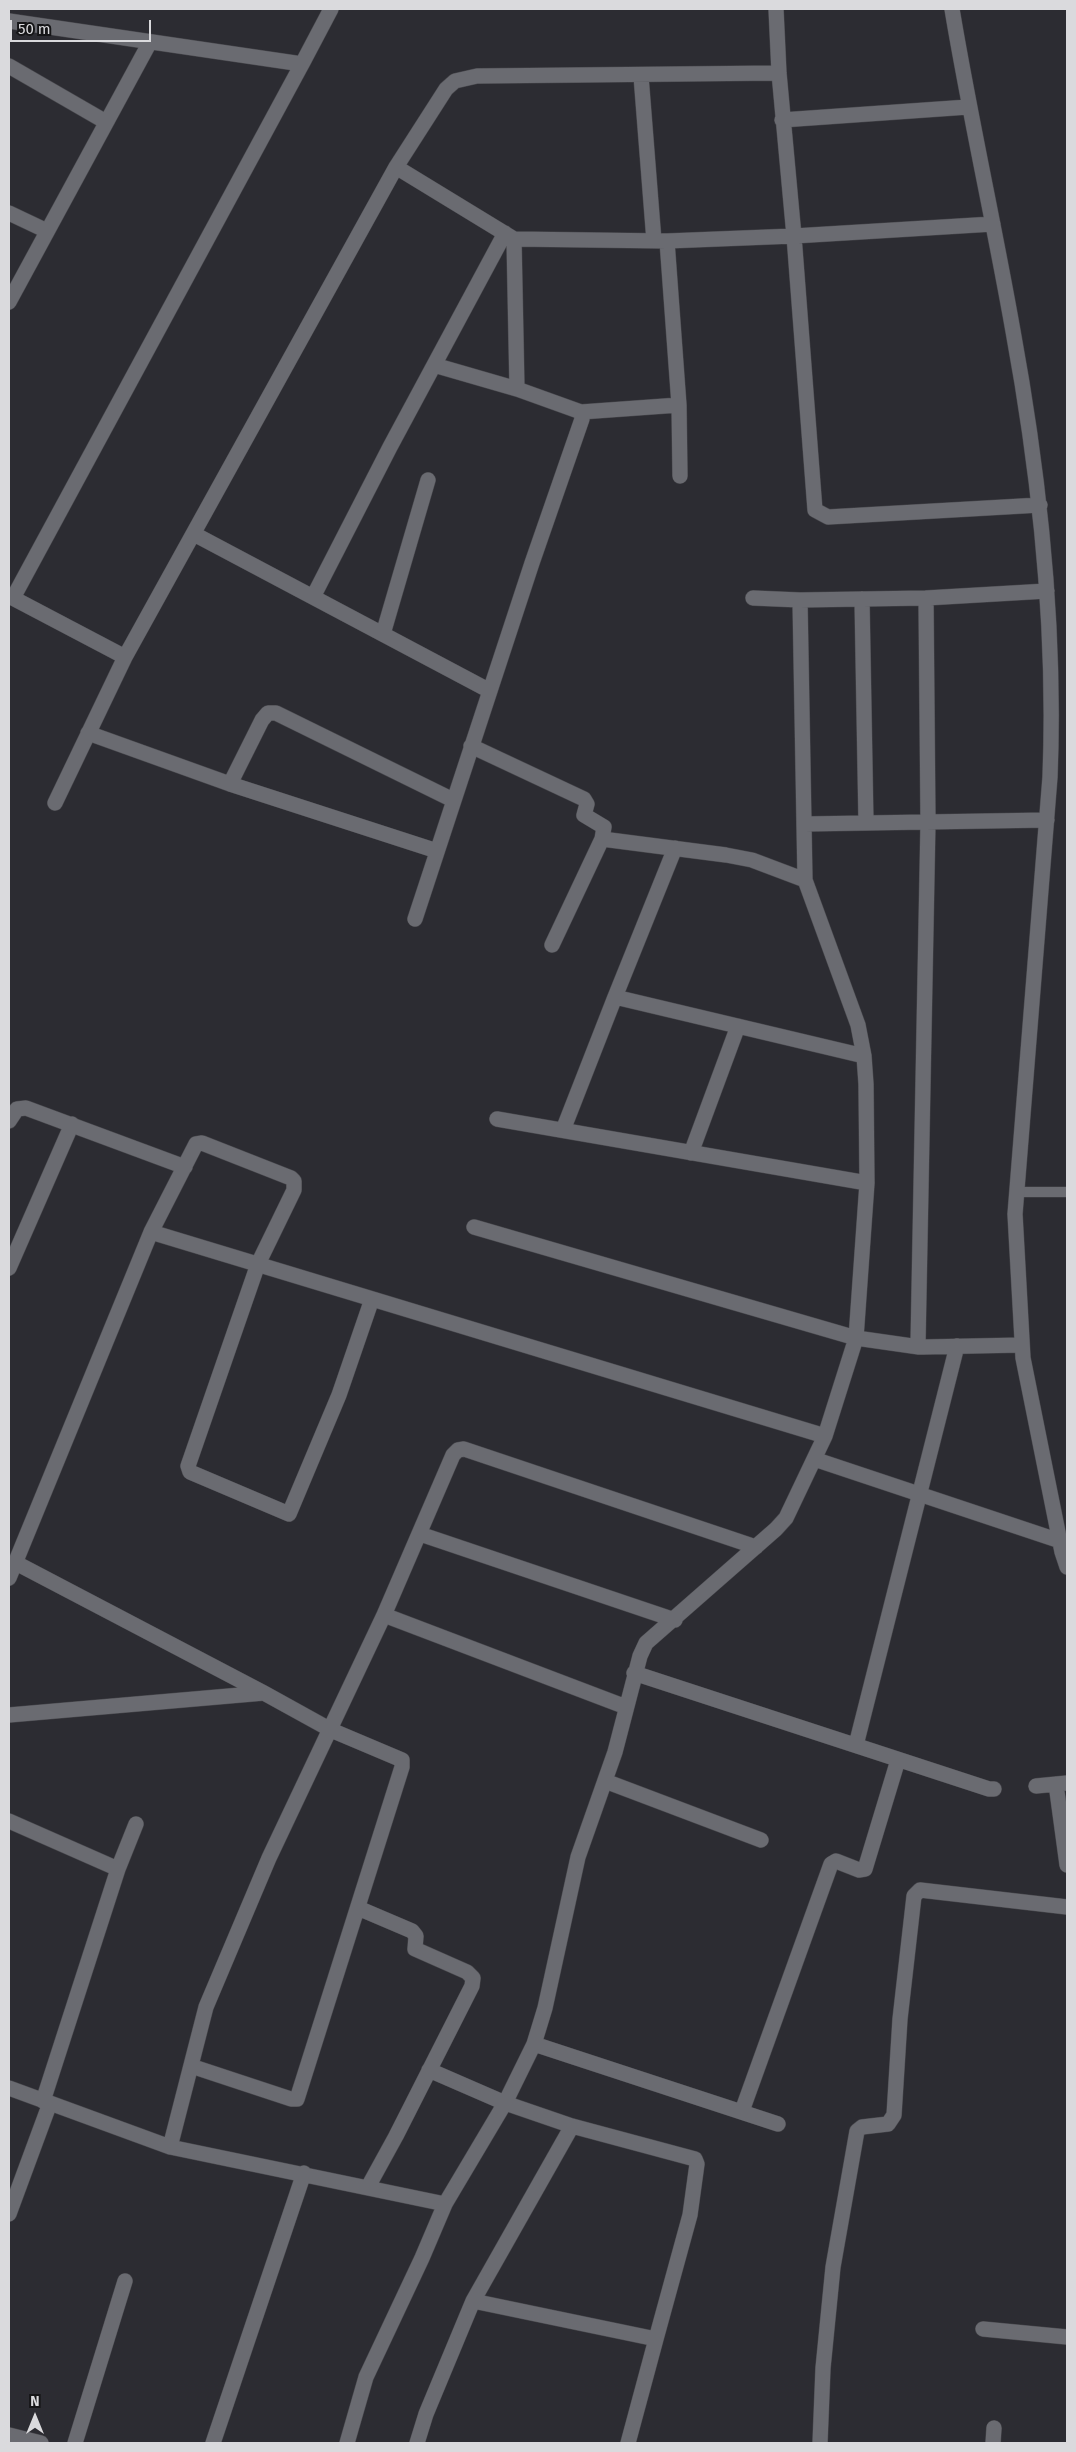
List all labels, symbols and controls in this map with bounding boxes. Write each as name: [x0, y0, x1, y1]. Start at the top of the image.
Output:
scale bar: [12, 10, 154, 42]
text: 50 m: [18, 20, 51, 38]
north arrow: [10, 2392, 60, 2442]
text: N: [30, 2393, 40, 2410]

